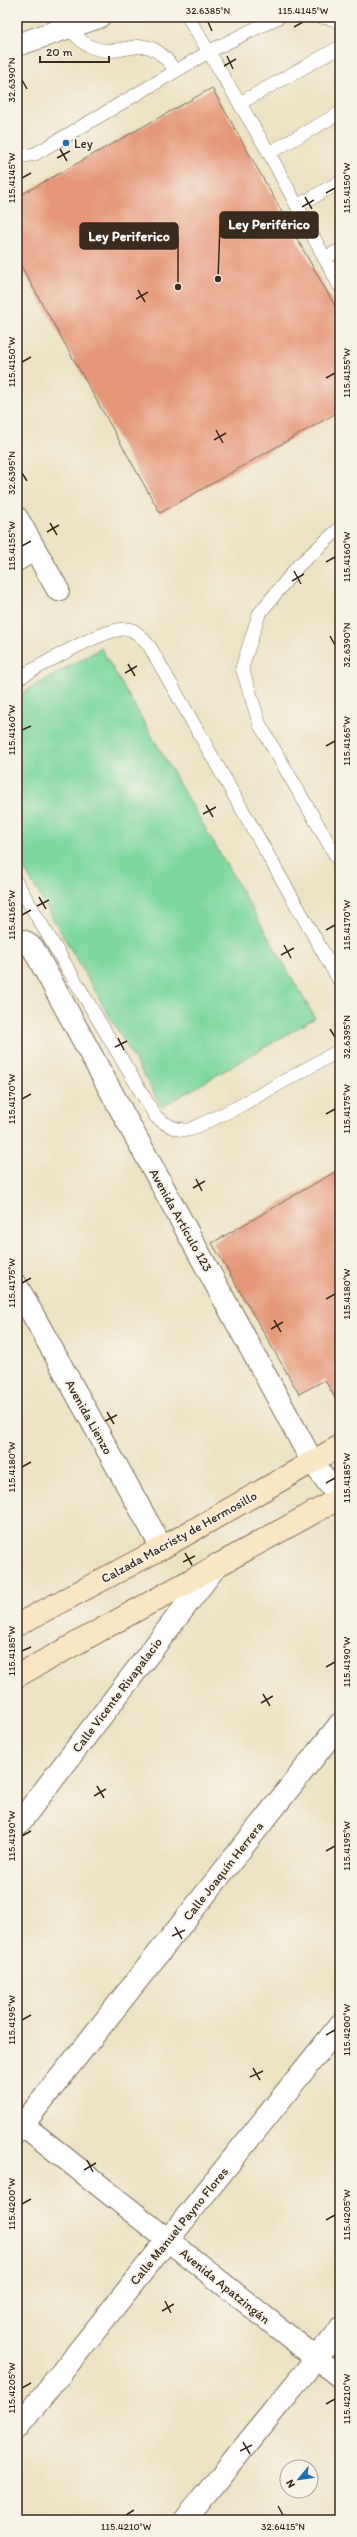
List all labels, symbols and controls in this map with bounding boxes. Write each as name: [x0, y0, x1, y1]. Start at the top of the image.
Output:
text: 32.6385°N: [186, 4, 230, 17]
text: 115.4145°W: [278, 4, 329, 17]
scale bar: [40, 38, 109, 64]
text: 20 m: [46, 45, 73, 59]
text: 32.6390°N: [5, 57, 18, 103]
place label: Ley: [74, 136, 93, 151]
marker: Ley: [61, 138, 71, 148]
text: 115.4145°W: [5, 152, 18, 203]
text: 115.4150°W: [340, 162, 353, 213]
callout: Ley Periférico: [220, 212, 318, 238]
text: Ley Periférico: [228, 216, 310, 233]
callout: Ley Periferico: [80, 223, 178, 249]
text: Ley Periferico: [88, 228, 170, 245]
text: 115.4150°W: [5, 336, 18, 387]
text: 115.4155°W: [340, 348, 353, 398]
text: 32.6395°N: [5, 451, 18, 495]
text: 115.4155°W: [5, 521, 18, 571]
text: 115.4160°W: [340, 531, 353, 582]
text: 32.6390°N: [340, 622, 353, 668]
text: 115.4160°W: [5, 704, 18, 755]
text: 115.4165°W: [340, 716, 353, 766]
text: 115.4165°W: [5, 890, 18, 940]
text: 115.4170°W: [340, 899, 353, 950]
text: 32.6395°N: [340, 1015, 353, 1059]
text: 115.4170°W: [5, 1073, 18, 1124]
text: 115.4175°W: [340, 1084, 353, 1134]
street label: Avenida Artículo 123: [146, 1166, 216, 1274]
text: 115.4175°W: [5, 1258, 18, 1308]
text: 115.4180°W: [340, 1268, 353, 1319]
street label: Avenida Lienzo: [62, 1377, 116, 1457]
text: 115.4180°W: [5, 1441, 18, 1492]
text: 115.4185°W: [340, 1453, 353, 1503]
street label: Calzada Macristy de Hermosillo: [98, 1488, 260, 1586]
text: 115.4185°W: [5, 1626, 18, 1676]
street label: Calle Vicente Rivapalacio: [69, 1634, 165, 1755]
text: 115.4190°W: [340, 1636, 353, 1687]
text: 115.4190°W: [5, 1810, 18, 1861]
street label: Calle Joaquín Herrera: [180, 1818, 267, 1923]
text: 115.4195°W: [340, 1821, 353, 1871]
text: 115.4195°W: [5, 1995, 18, 2045]
text: 115.4200°W: [340, 2004, 353, 2056]
street label: Calle Manuel Payno Flores: [127, 2164, 231, 2288]
text: 115.4200°W: [5, 2178, 18, 2230]
text: 115.4205°W: [340, 2189, 353, 2241]
street label: Avenida Apatzingán: [177, 2245, 274, 2327]
text: 115.4205°W: [5, 2362, 18, 2414]
text: 115.4210°W: [340, 2373, 353, 2424]
north arrow: [279, 2459, 319, 2499]
text: N: [283, 2477, 298, 2490]
text: 115.4210°W: [101, 2520, 152, 2533]
text: 32.6415°N: [261, 2520, 305, 2533]

